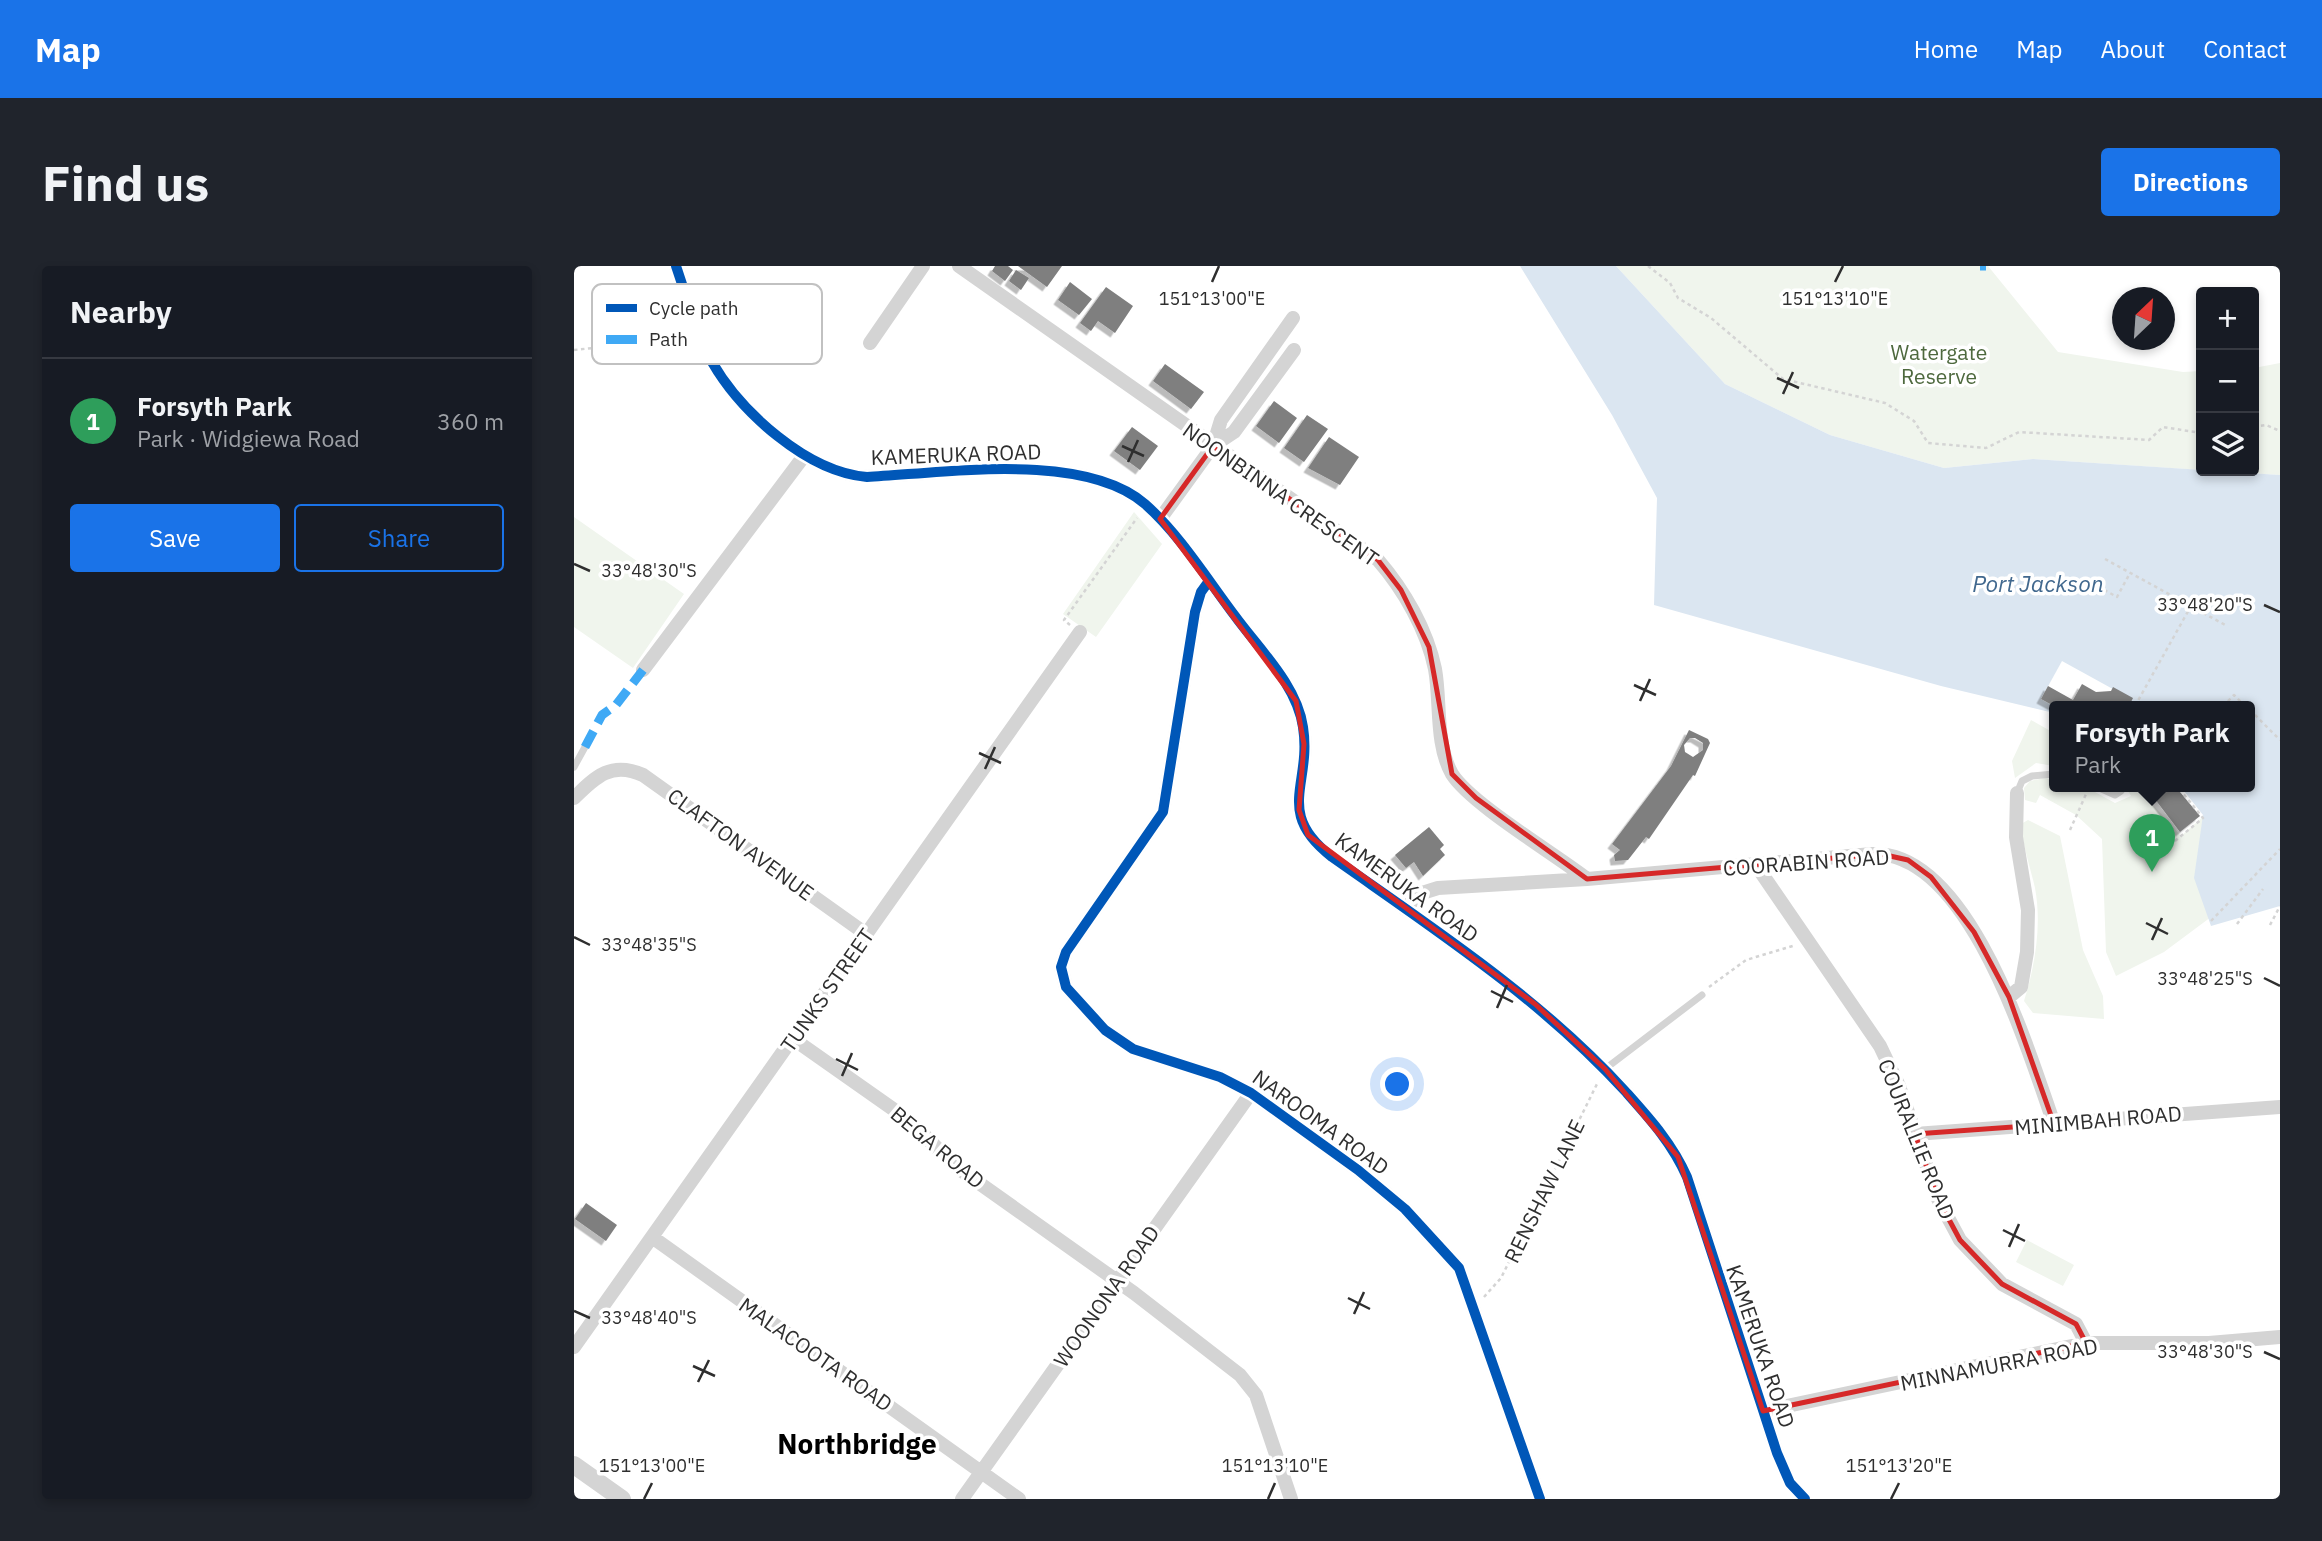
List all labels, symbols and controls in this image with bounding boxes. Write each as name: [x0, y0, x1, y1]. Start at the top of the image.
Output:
text: Map: [35, 28, 101, 71]
text: Home: [1914, 33, 1978, 65]
text: Map: [2016, 33, 2062, 65]
text: About: [2100, 33, 2165, 65]
text: Contact: [2203, 33, 2287, 65]
button: Directions: [2101, 148, 2280, 216]
text: Find us: [42, 151, 209, 214]
legend: [592, 284, 822, 364]
text: 151°13'00"E: [1159, 287, 1265, 310]
text: 151°13'10"E: [1782, 287, 1888, 310]
north arrow: [2112, 287, 2175, 350]
map controls: [2196, 287, 2259, 476]
button: +: [2196, 287, 2259, 350]
text: Nearby: [70, 292, 172, 331]
text: Cycle path: [649, 296, 738, 320]
text: Path: [649, 327, 688, 351]
park label: Watergate Reserve: [1891, 338, 1987, 390]
button: −: [2196, 350, 2259, 413]
text: Forsyth Park: [137, 389, 292, 423]
text: 1: [86, 406, 100, 436]
text: 360 m: [437, 406, 504, 436]
button: layers: [2196, 413, 2259, 476]
street label: NOONBINNA CRESCENT: [1178, 416, 1384, 572]
text: Park · Widgiewa Road: [137, 423, 360, 453]
street label: KAMERUKA ROAD: [870, 437, 1042, 471]
button: Save: [70, 504, 280, 572]
button: Share: [294, 504, 504, 572]
text: 33°48'30"S: [601, 559, 697, 582]
water label: Port Jackson: [1972, 568, 2104, 598]
text: 33°48'20"S: [2157, 593, 2253, 616]
popup: [2049, 701, 2255, 792]
text: Forsyth Park: [2075, 715, 2229, 749]
text: Park: [2075, 749, 2121, 779]
street label: CLAFTON AVENUE: [662, 781, 820, 907]
pin: 1: [2129, 814, 2175, 872]
street label: KAMERUKA ROAD: [1330, 826, 1484, 948]
street label: COORABIN ROAD: [1722, 842, 1890, 882]
street label: TUNKS STREET: [774, 922, 880, 1058]
text: 33°48'35"S: [601, 933, 697, 956]
text: 33°48'25"S: [2157, 967, 2253, 990]
street label: COURALLIE ROAD: [1872, 1055, 1962, 1223]
street label: NAROOMA ROAD: [1247, 1063, 1395, 1181]
your location: [1380, 1067, 1414, 1101]
street label: MINIMBAH ROAD: [2013, 1099, 2183, 1141]
street label: BEGA ROAD: [885, 1100, 991, 1194]
street label: RENSHAW LANE: [1497, 1115, 1591, 1267]
street label: WOONONA ROAD: [1047, 1220, 1165, 1372]
street label: KAMERUKA ROAD: [1720, 1261, 1802, 1431]
street label: MALACOOTA ROAD: [734, 1291, 898, 1417]
text: 33°48'40"S: [601, 1306, 697, 1329]
street label: MINNAMURRA ROAD: [1898, 1331, 2100, 1397]
text: 33°48'30"S: [2157, 1340, 2253, 1363]
district label: Northbridge: [777, 1425, 937, 1462]
text: 151°13'00"E: [599, 1454, 705, 1477]
text: 151°13'10"E: [1222, 1454, 1328, 1477]
text: 151°13'20"E: [1846, 1454, 1952, 1477]

